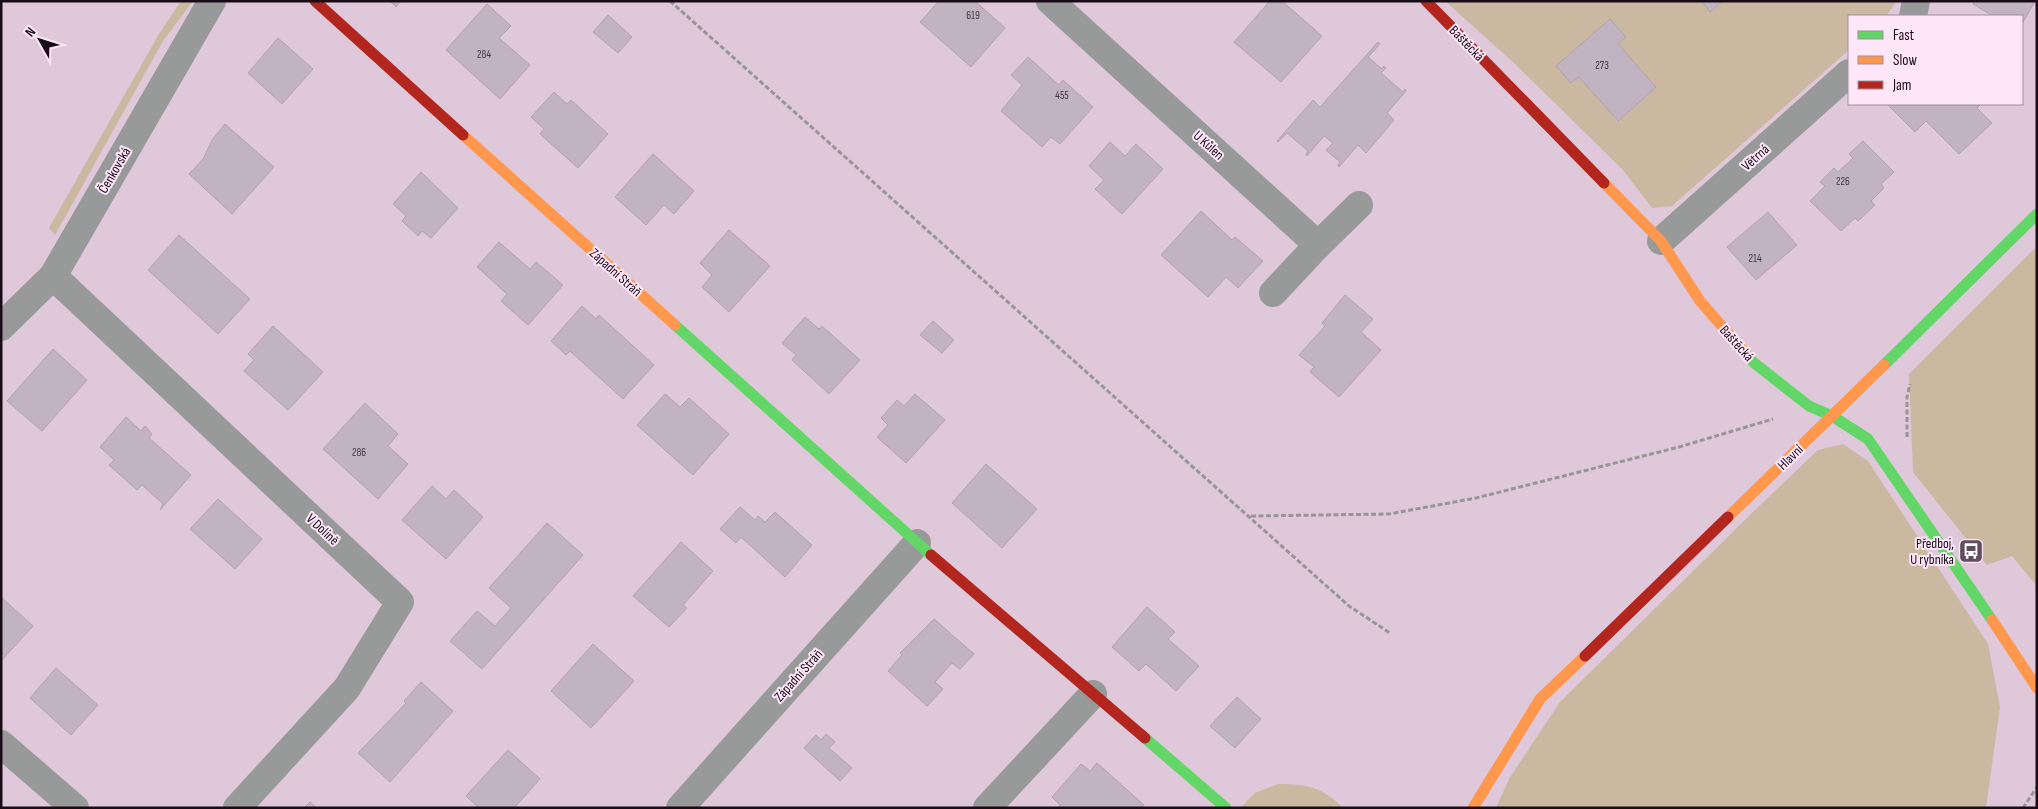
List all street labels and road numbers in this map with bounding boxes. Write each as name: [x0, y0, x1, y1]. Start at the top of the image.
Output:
street label: Baštěcká: [1446, 22, 1488, 65]
street label: U Kůlen: [1190, 127, 1228, 164]
street label: Větrná: [1738, 141, 1773, 174]
street label: Čenkovská: [94, 144, 134, 196]
street label: Západní Stráň: [586, 245, 645, 300]
street label: Baštěcká: [1716, 322, 1757, 365]
street label: Hlavní: [1774, 441, 1807, 474]
street label: V Dolině: [303, 510, 342, 549]
street label: Západní Stráň: [771, 646, 826, 705]

